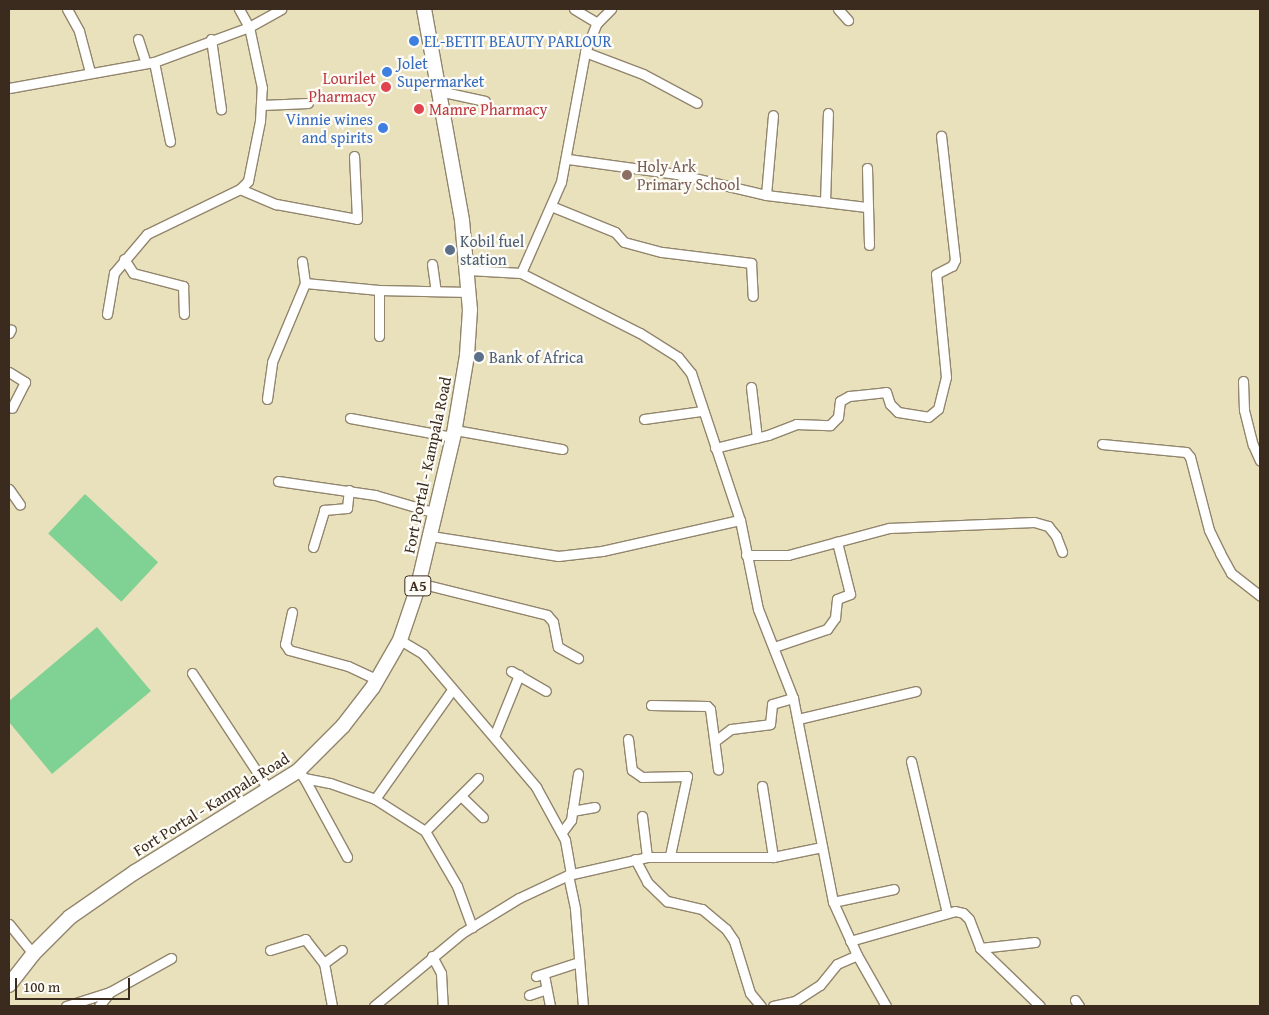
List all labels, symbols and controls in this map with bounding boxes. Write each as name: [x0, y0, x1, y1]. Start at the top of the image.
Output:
place label: EL-BETIT BEAUTY PARLOUR: [424, 31, 612, 51]
marker: EL-BETIT BEAUTY PARLOUR: [408, 35, 420, 47]
place label: Jolet Supermarket: [397, 53, 484, 91]
marker: Jolet Supermarket: [381, 66, 393, 78]
place label: Lourilet Pharmacy: [309, 68, 376, 106]
marker: Lourilet Pharmacy: [380, 81, 392, 93]
place label: Mamre Pharmacy: [429, 99, 548, 119]
marker: Mamre Pharmacy: [413, 103, 425, 115]
place label: Vinnie wines and spirits: [286, 109, 373, 147]
marker: Vinnie wines and spirits: [377, 122, 389, 134]
place label: Holy Ark Primary School: [637, 156, 740, 194]
marker: Holy Ark Primary School: [621, 169, 633, 181]
place label: Kobil fuel station: [460, 231, 524, 269]
marker: Kobil fuel station: [444, 244, 456, 256]
place label: Bank of Africa: [489, 347, 584, 367]
marker: Bank of Africa: [473, 351, 485, 363]
street label: Fort Portal - Kampala Road: [399, 375, 455, 555]
road number: A5: [404, 574, 432, 598]
street label: Fort Portal - Kampala Road: [130, 748, 292, 860]
scale bar: [18, 968, 132, 1000]
text: 100 m: [23, 976, 60, 997]

